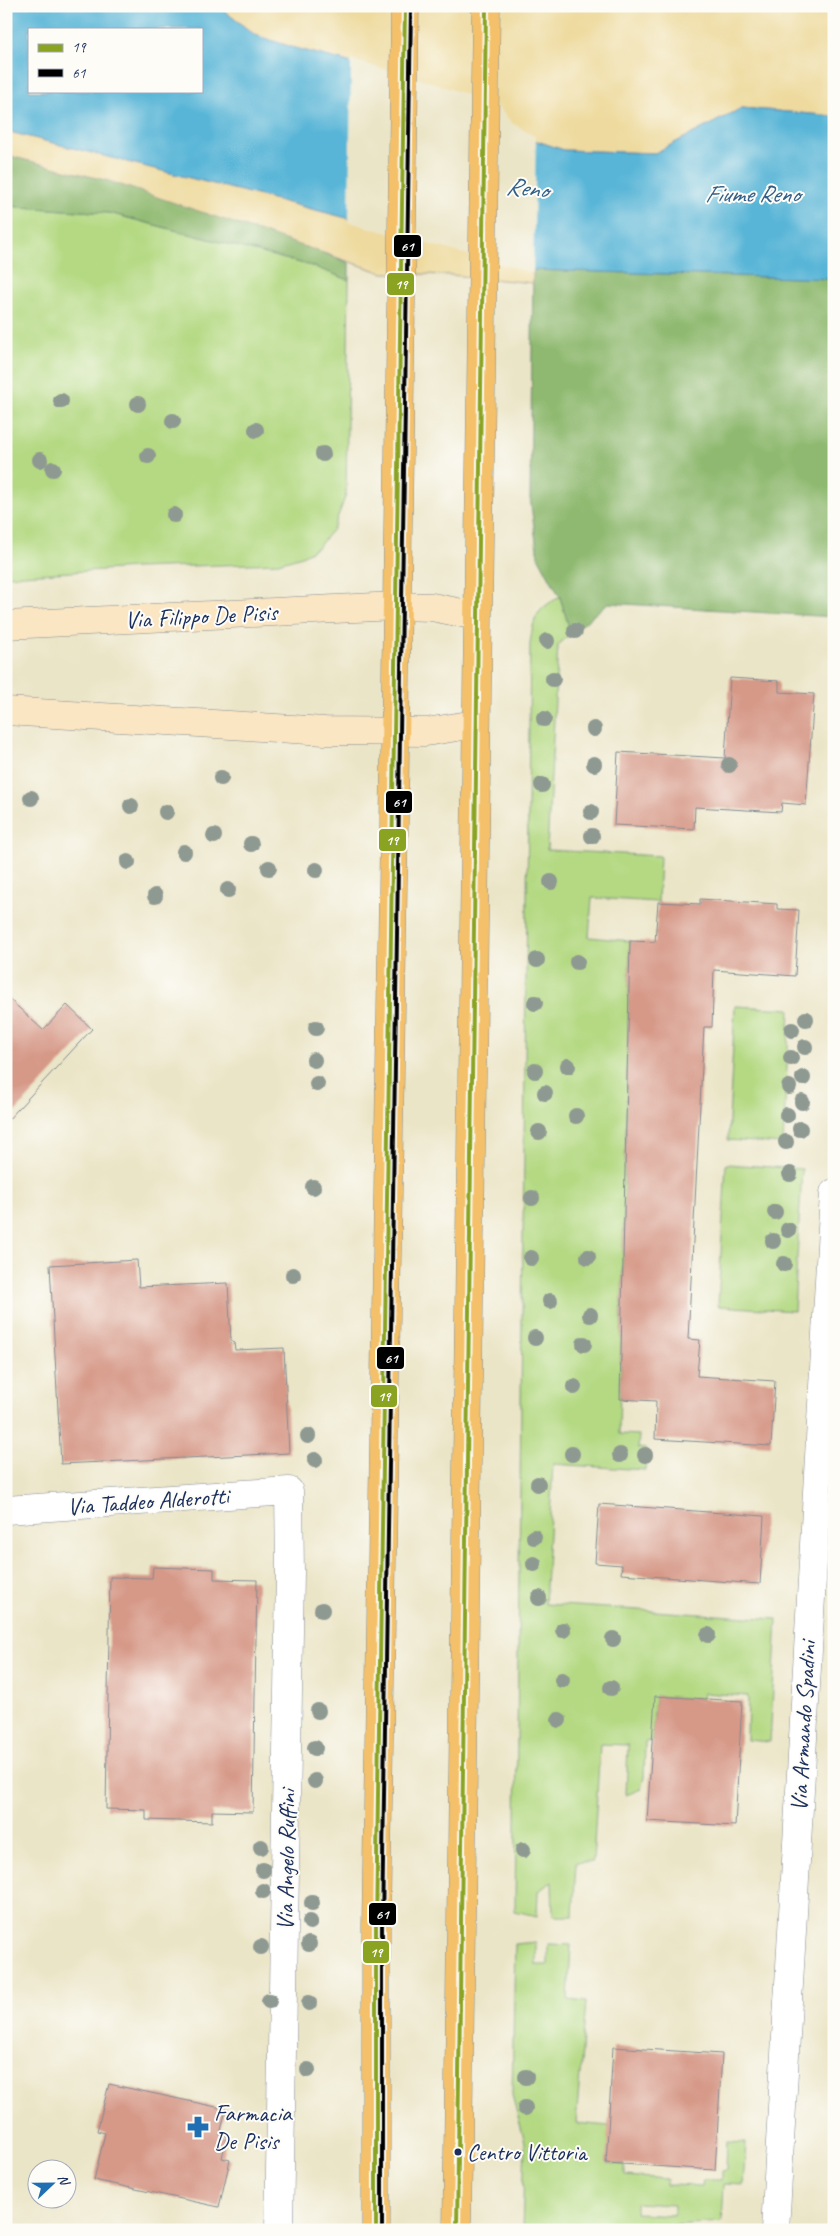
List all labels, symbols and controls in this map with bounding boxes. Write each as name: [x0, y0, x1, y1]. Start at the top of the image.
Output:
legend: [28, 28, 202, 92]
text: 19: [72, 38, 87, 57]
text: 61: [72, 64, 87, 83]
water label: Reno: [505, 170, 553, 207]
water label: Fiume Reno: [705, 178, 803, 210]
line badge: 61: [393, 234, 422, 258]
text: 61: [401, 238, 415, 255]
line badge: 19: [386, 272, 415, 296]
text: 19: [395, 276, 409, 293]
street label: Via Filippo De Pisis: [124, 597, 280, 635]
line badge: 61: [385, 790, 413, 814]
text: 61: [393, 794, 407, 811]
line badge: 19: [378, 828, 407, 852]
text: 19: [386, 832, 400, 849]
line badge: 61: [376, 1346, 405, 1370]
text: 61: [385, 1350, 399, 1367]
line badge: 19: [370, 1384, 398, 1408]
text: 19: [378, 1388, 392, 1405]
street label: Via Taddeo Alderotti: [66, 1480, 232, 1522]
street label: Via Armando Spadini: [784, 1637, 823, 1812]
street label: Via Angelo Ruffini: [270, 1786, 302, 1931]
line badge: 61: [368, 1902, 397, 1926]
text: 61: [376, 1906, 390, 1923]
line badge: 19: [362, 1940, 390, 1964]
text: 19: [370, 1944, 384, 1961]
place label: Farmacia De Pisis: [214, 2098, 293, 2156]
pharmacy icon: Farmacia De Pisis: [185, 2114, 211, 2140]
place label: Centro Vittoria: [467, 2138, 589, 2167]
marker: Centro Vittoria: [453, 2147, 463, 2157]
north arrow: [28, 2158, 78, 2208]
text: N: [54, 2172, 74, 2189]

